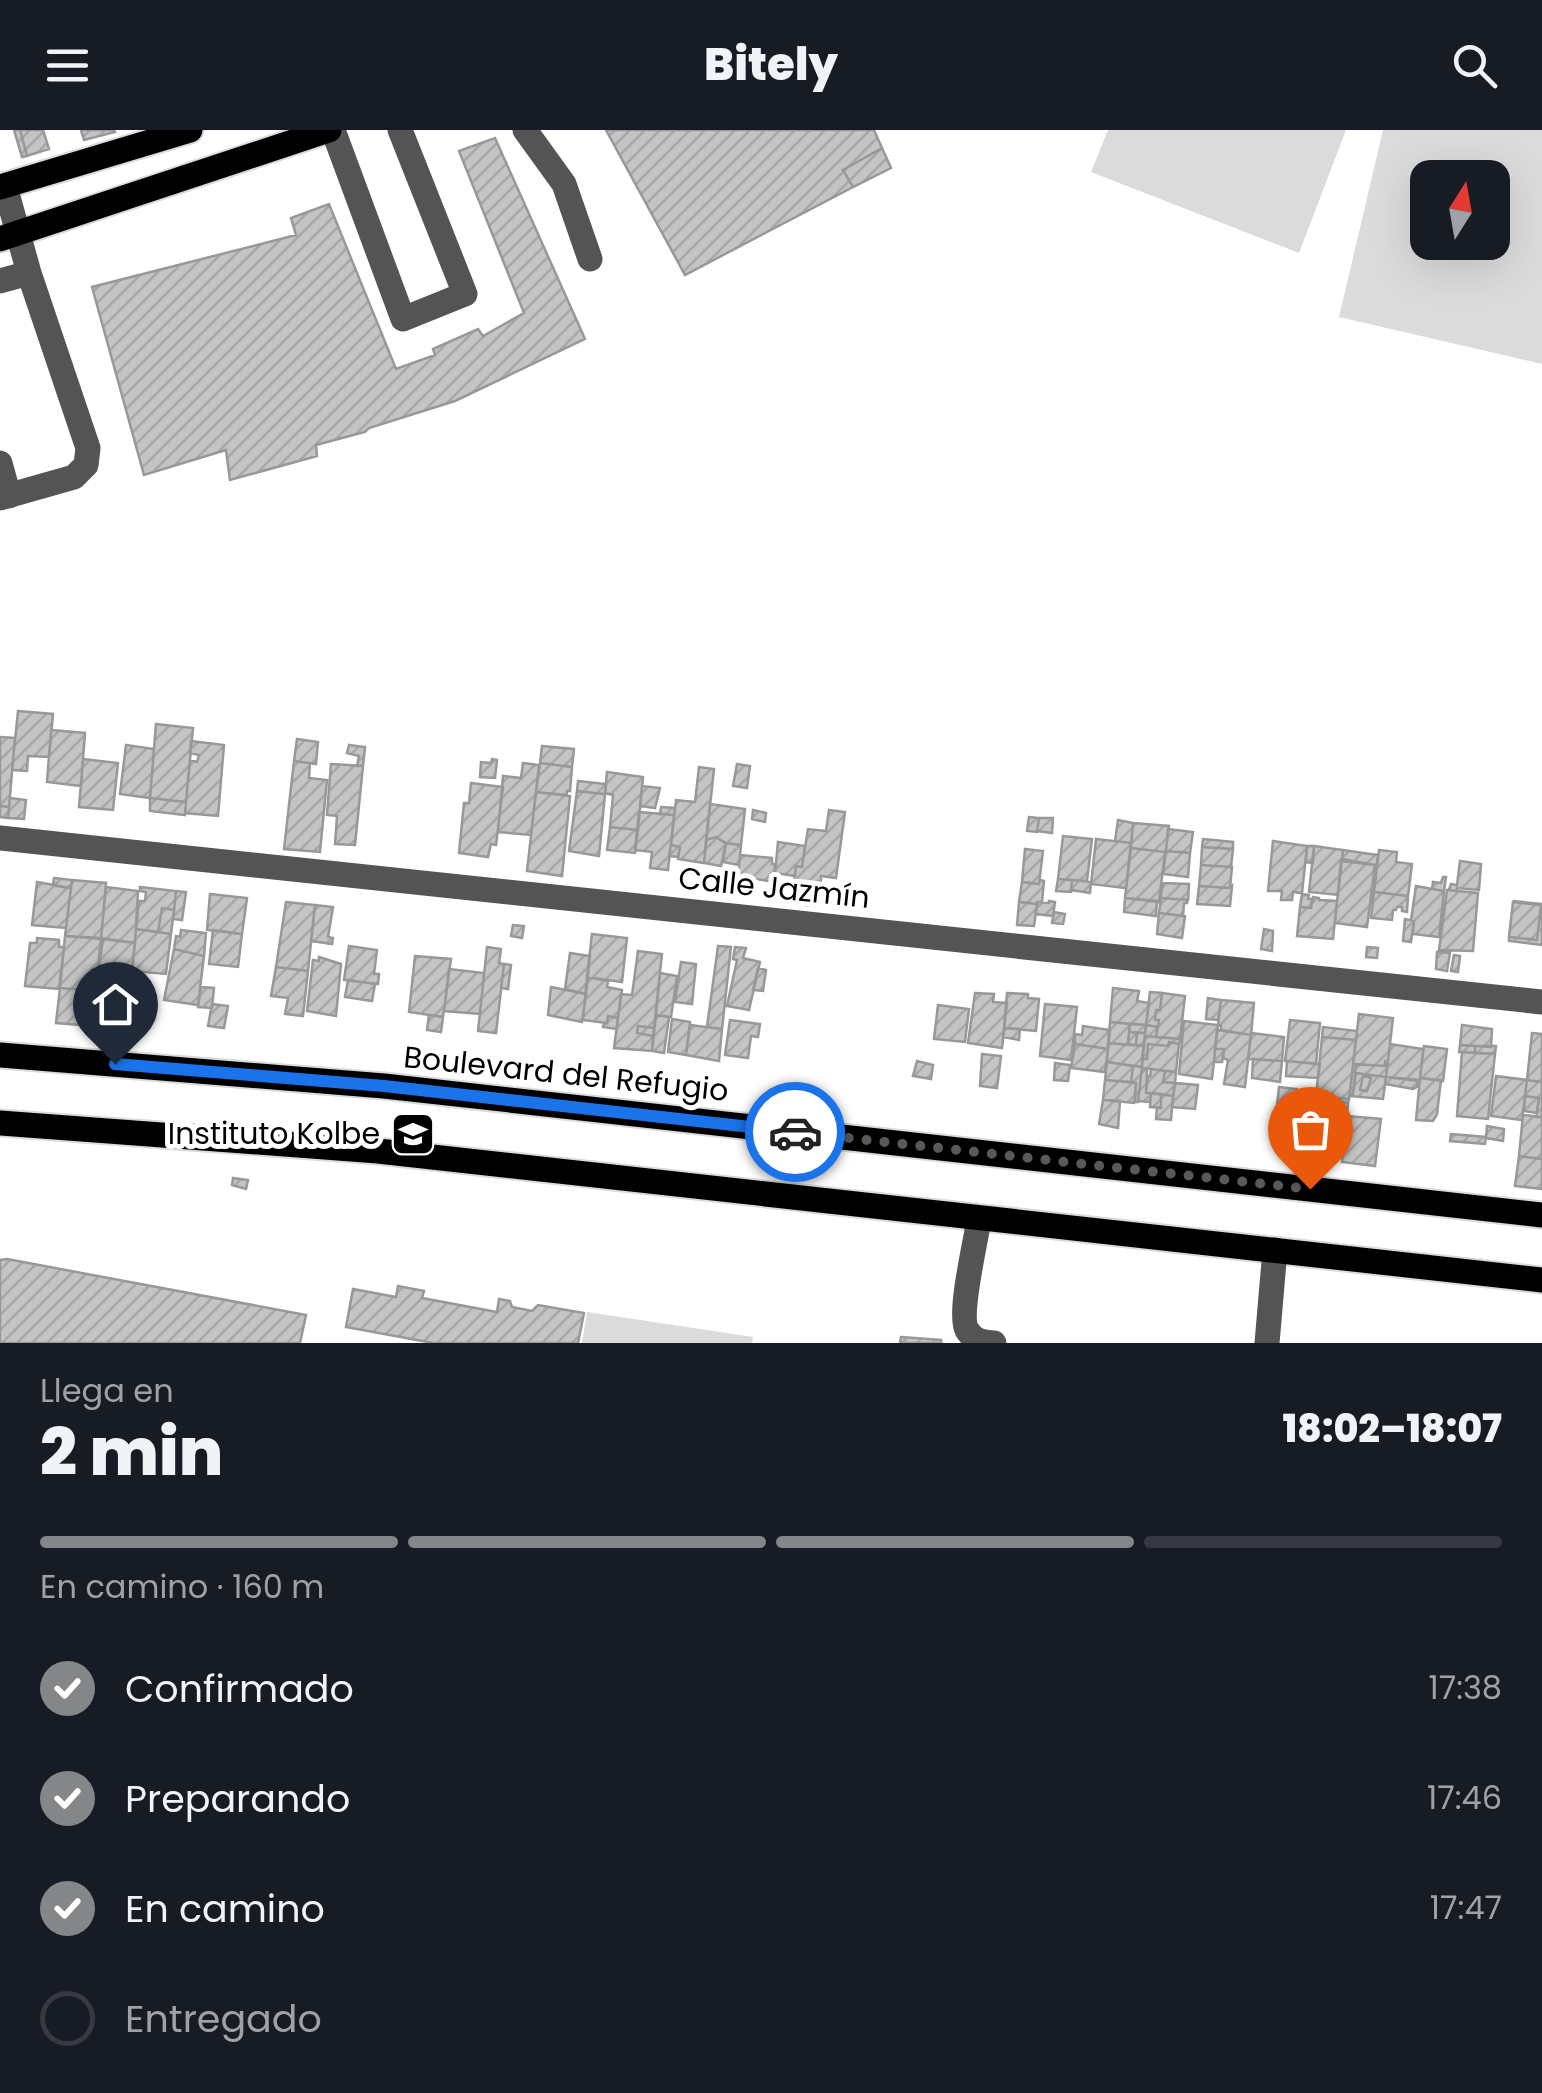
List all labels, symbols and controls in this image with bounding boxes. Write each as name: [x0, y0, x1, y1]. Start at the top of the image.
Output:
text: Bitely: [704, 33, 838, 96]
icon: menu: [40, 38, 95, 93]
icon: search: [1447, 38, 1502, 93]
north arrow: [1410, 160, 1510, 260]
map controls: [1410, 160, 1510, 260]
street label: Calle Jazmín: [676, 856, 872, 919]
pin: [73, 962, 158, 1065]
icon: home: [88, 977, 143, 1032]
street label: Boulevard del Refugio: [401, 1035, 731, 1112]
courier: [745, 1082, 845, 1182]
pin: [1268, 1087, 1353, 1190]
icon: bag: [1283, 1102, 1338, 1157]
icon: car: [768, 1105, 823, 1160]
school or university icon: Instituto Kolbe: [390, 1111, 436, 1157]
place label: Instituto Kolbe: [168, 1112, 380, 1155]
text: Llega en: [40, 1368, 174, 1413]
text: 18:02–18:07: [1282, 1402, 1502, 1455]
text: 2 min: [40, 1407, 223, 1498]
text: En camino · 160 m: [40, 1564, 324, 1609]
icon: check: [40, 1661, 95, 1716]
text: Confirmado: [125, 1662, 354, 1715]
text: 17:38: [1428, 1665, 1502, 1710]
icon: check: [40, 1771, 95, 1826]
text: Preparando: [125, 1772, 350, 1825]
text: 17:46: [1427, 1775, 1502, 1820]
icon: check: [40, 1881, 95, 1936]
text: En camino: [125, 1882, 325, 1935]
text: 17:47: [1430, 1885, 1502, 1930]
text: Entregado: [125, 1992, 322, 2045]

